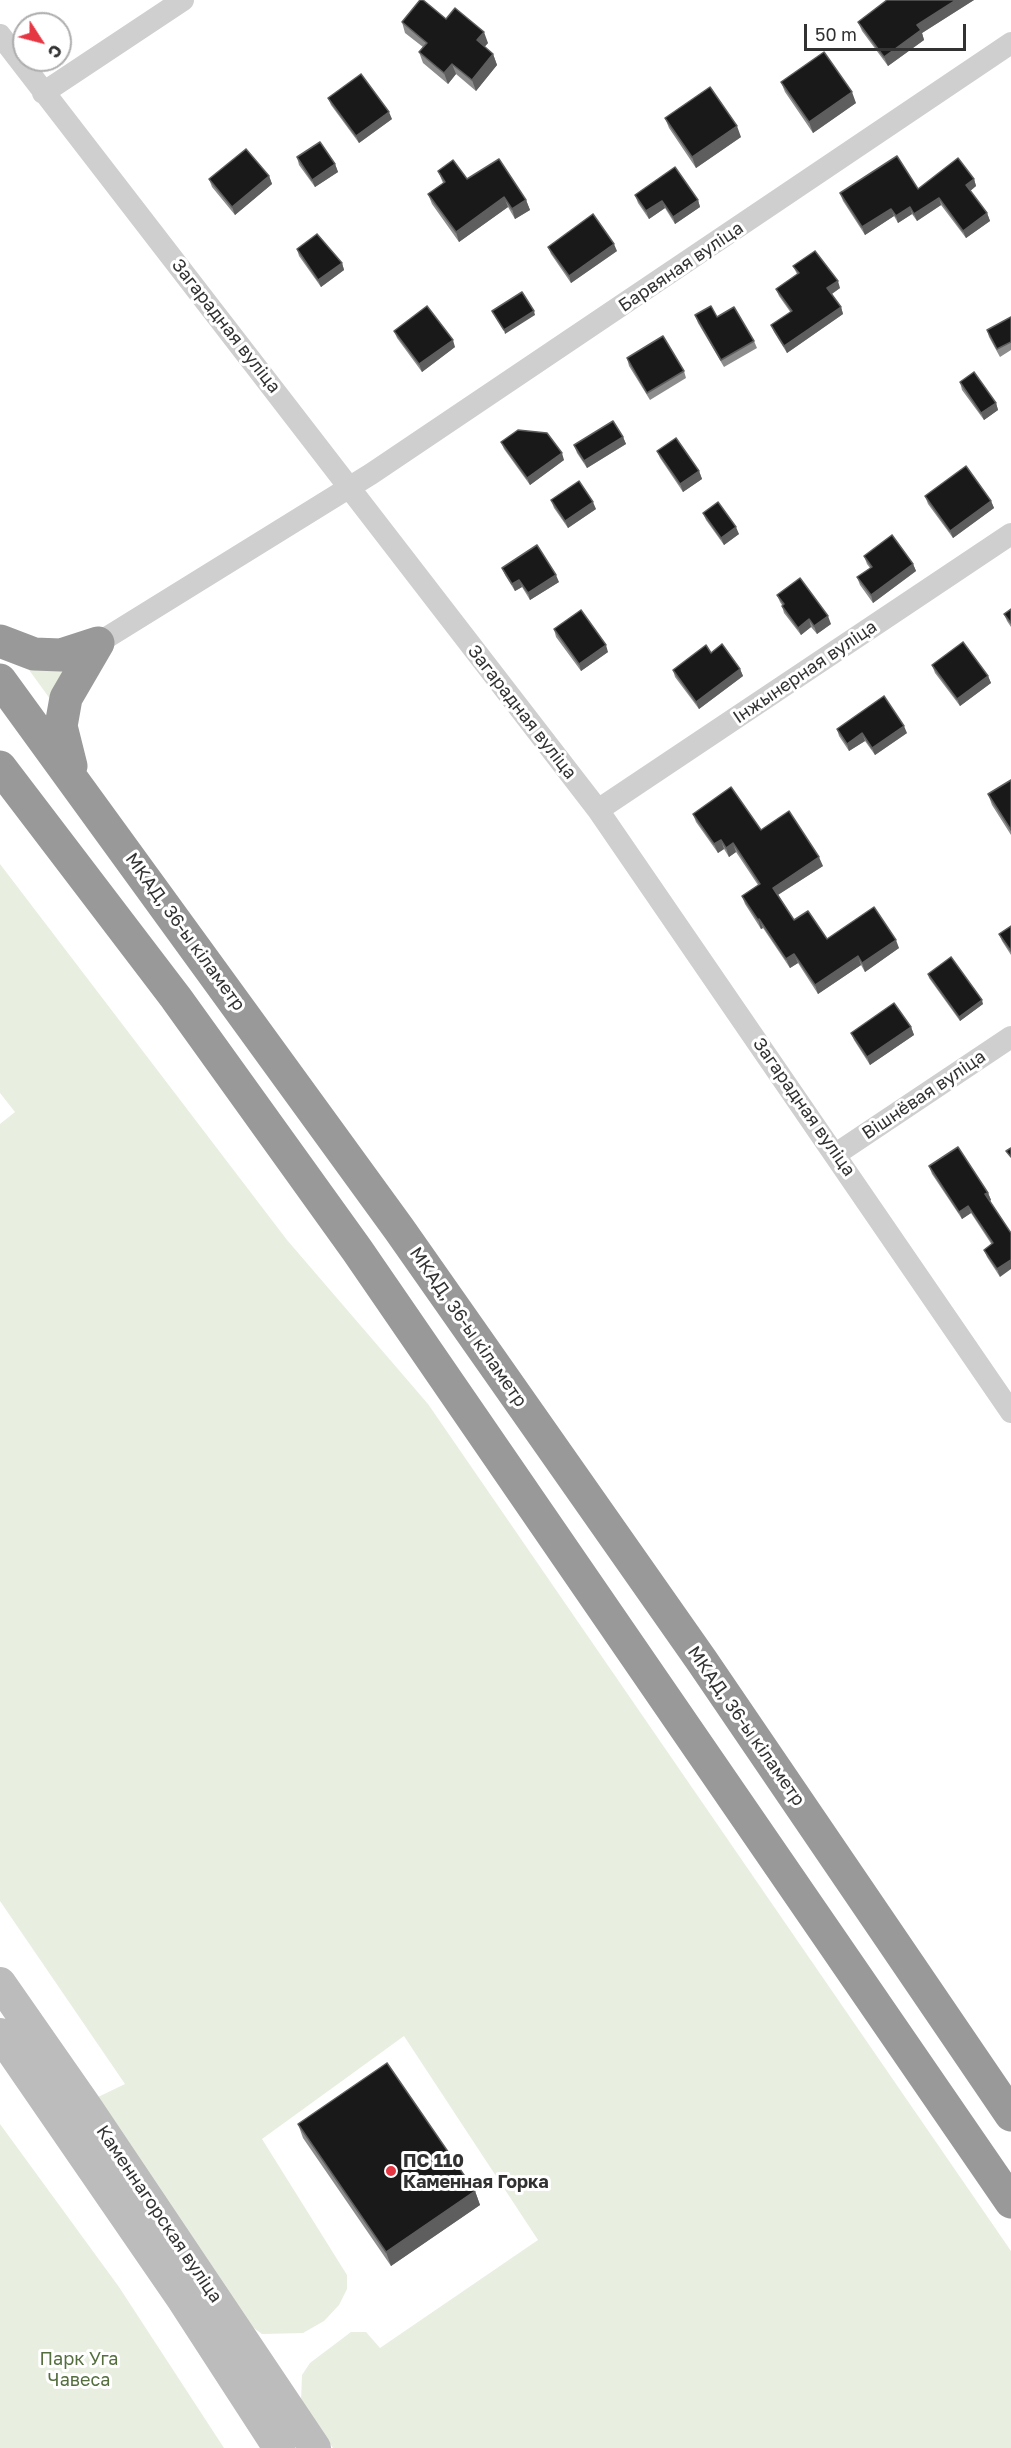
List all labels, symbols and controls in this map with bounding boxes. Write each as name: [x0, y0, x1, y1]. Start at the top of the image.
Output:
north arrow: [12, 12, 72, 72]
scale bar: [807, 12, 969, 50]
text: 50 m: [815, 23, 857, 45]
text: С: [44, 41, 66, 62]
street label: Барвяная вуліца: [614, 217, 748, 317]
street label: Загарадная вуліца: [167, 255, 285, 397]
street label: Інжынерная вуліца: [729, 616, 881, 728]
street label: Загарадная вуліца: [463, 641, 581, 783]
street label: МКАД, 36-ы кіламетр: [121, 849, 249, 1015]
street label: Загарадная вуліца: [748, 1034, 860, 1180]
street label: Вішнёвая вуліца: [858, 1046, 990, 1144]
street label: МКАД, 36-ы кіламетр: [405, 1243, 531, 1411]
street label: МКАД, 36-ы кіламетр: [683, 1642, 809, 1810]
street label: Каменнагорская вуліца: [92, 2121, 226, 2307]
place label: ПС 110 Каменная Горка: [403, 2150, 549, 2192]
marker: ПС 110 Каменная Горка: [384, 2164, 398, 2178]
park label: Парк Уга Чавеса: [39, 2348, 119, 2390]

